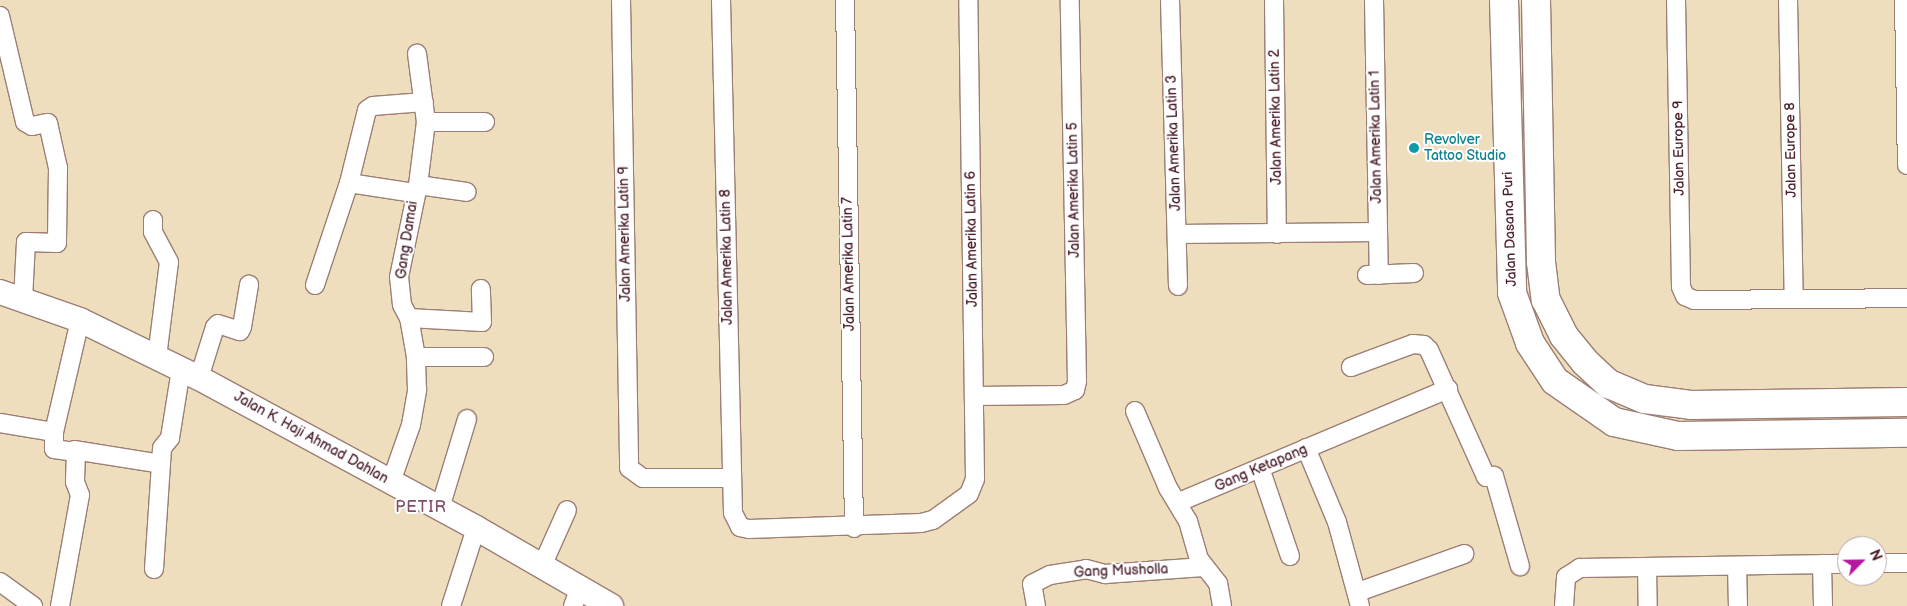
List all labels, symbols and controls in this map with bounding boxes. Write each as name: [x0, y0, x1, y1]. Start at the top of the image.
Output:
street label: Jalan Amerika Latin 2: [1266, 49, 1286, 185]
street label: Jalan Amerika Latin 1: [1366, 70, 1386, 204]
street label: Jalan Amerika Latin 3: [1163, 75, 1185, 211]
street label: Jalan Europe 9: [1670, 100, 1688, 196]
street label: Jalan Europe 8: [1782, 102, 1800, 198]
street label: Jalan Amerika Latin 5: [1064, 122, 1084, 258]
place label: Revolver Tattoo Studio: [1424, 132, 1506, 164]
marker: Revolver Tattoo Studio: [1408, 142, 1420, 154]
street label: Jalan Amerika Latin 9: [615, 166, 635, 302]
street label: Jalan Amerika Latin 6: [962, 171, 982, 307]
street label: Jalan Dasana Puri: [1500, 171, 1520, 287]
street label: Jalan Amerika Latin 8: [717, 189, 737, 325]
street label: Jalan Amerika Latin 7: [839, 197, 859, 331]
street label: Gang Damai: [393, 200, 421, 280]
street label: Jalan K. Haji Ahmad Dahlan: [231, 388, 391, 488]
street label: Gang Ketapang: [1212, 441, 1310, 495]
district label: PETIR: [395, 498, 447, 518]
north arrow: [1837, 536, 1887, 586]
text: N: [1865, 547, 1885, 563]
street label: Gang Musholla: [1073, 561, 1169, 581]

